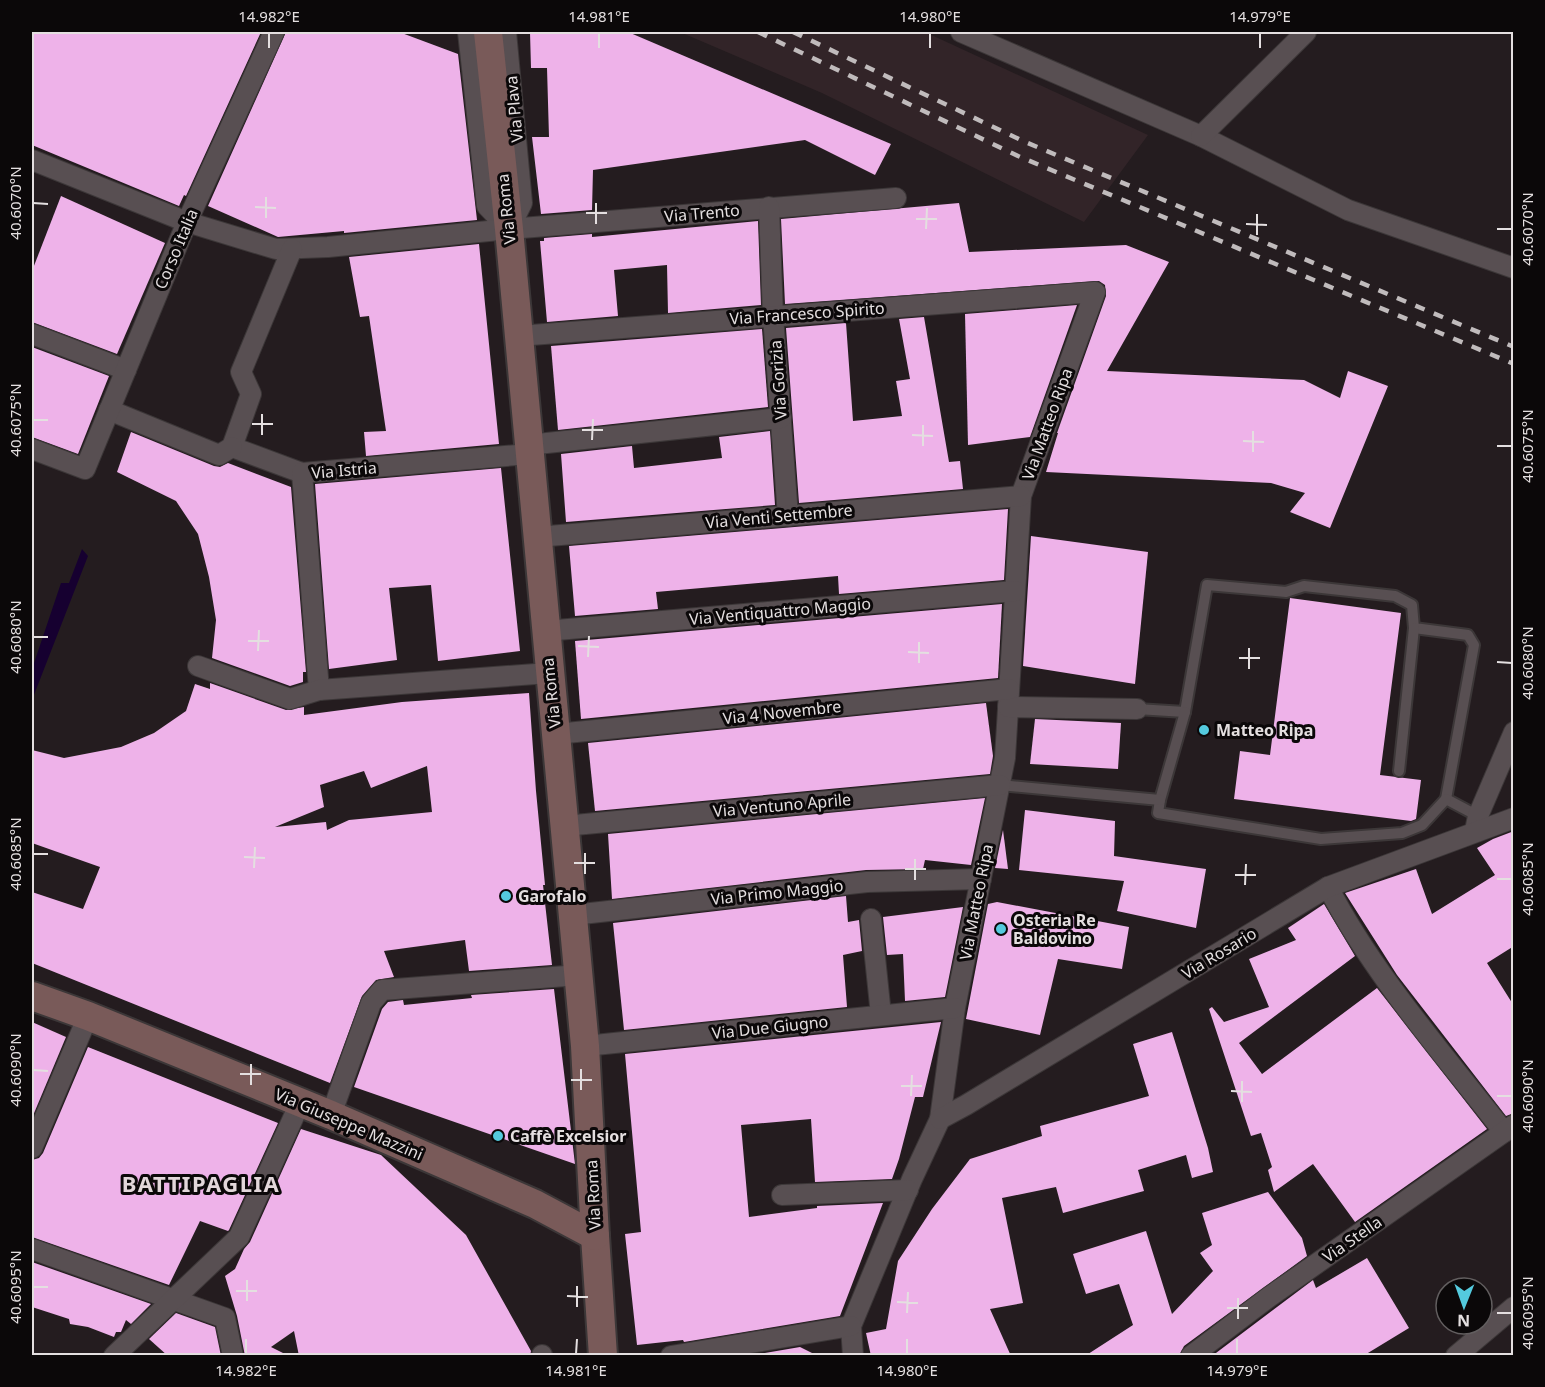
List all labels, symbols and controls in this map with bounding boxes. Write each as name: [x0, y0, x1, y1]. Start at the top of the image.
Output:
text: 14.982°E: [238, 6, 300, 26]
text: 14.981°E: [568, 6, 630, 26]
text: 14.980°E: [899, 6, 961, 26]
text: 14.979°E: [1229, 6, 1291, 26]
street label: Via Plava: [500, 75, 528, 143]
text: 40.6070°N: [5, 166, 25, 240]
street label: Via Roma: [491, 173, 521, 245]
text: 40.6070°N: [1517, 192, 1537, 266]
street label: Via Trento: [663, 199, 741, 227]
street label: Corso Italia: [149, 205, 203, 293]
street label: Via Francesco Spirito: [729, 297, 885, 329]
street label: Via Gorizia: [764, 340, 792, 420]
street label: Via Matteo Ripa: [1017, 365, 1077, 483]
text: 40.6075°N: [5, 383, 25, 457]
text: 40.6075°N: [1517, 409, 1537, 483]
street label: Via Istria: [310, 456, 378, 484]
street label: Via Venti Settembre: [705, 499, 853, 533]
street label: Via Ventiquattro Maggio: [688, 592, 872, 630]
text: 40.6080°N: [5, 600, 25, 674]
text: 40.6080°N: [1517, 626, 1537, 700]
street label: Via Roma: [536, 657, 566, 729]
street label: Via 4 Novembre: [722, 695, 842, 729]
place label: Matteo Ripa: [1216, 719, 1313, 741]
marker: Matteo Ripa: [1197, 723, 1211, 737]
street label: Via Ventuno Aprile: [712, 788, 852, 822]
text: 40.6085°N: [5, 817, 25, 891]
street label: Via Matteo Ripa: [954, 842, 998, 962]
text: 40.6085°N: [1517, 842, 1537, 916]
street label: Via Primo Maggio: [710, 874, 844, 910]
place label: Garofalo: [518, 885, 587, 907]
marker: Garofalo: [499, 889, 513, 903]
place label: Osteria Re Baldovino: [1013, 909, 1096, 949]
marker: Osteria Re Baldovino: [994, 922, 1008, 936]
street label: Via Rosario: [1178, 922, 1260, 984]
street label: Via Due Giugno: [711, 1010, 829, 1044]
text: 40.6090°N: [5, 1033, 25, 1107]
text: 40.6090°N: [1517, 1059, 1537, 1133]
street label: Via Giuseppe Mazzini: [272, 1083, 426, 1165]
place label: Caffè Excelsior: [510, 1125, 626, 1147]
marker: Caffè Excelsior: [491, 1129, 505, 1143]
street label: Via Roma: [580, 1159, 606, 1231]
district label: BATTIPAGLIA: [122, 1168, 280, 1198]
street label: Via Stella: [1318, 1211, 1386, 1267]
text: 40.6095°N: [5, 1250, 25, 1324]
north arrow: [1434, 1276, 1494, 1336]
text: 40.6095°N: [1517, 1276, 1537, 1350]
text: N: [1457, 1310, 1470, 1332]
text: 14.982°E: [215, 1360, 277, 1380]
text: 14.981°E: [545, 1360, 607, 1380]
text: 14.980°E: [876, 1360, 938, 1380]
text: 14.979°E: [1206, 1360, 1268, 1380]

